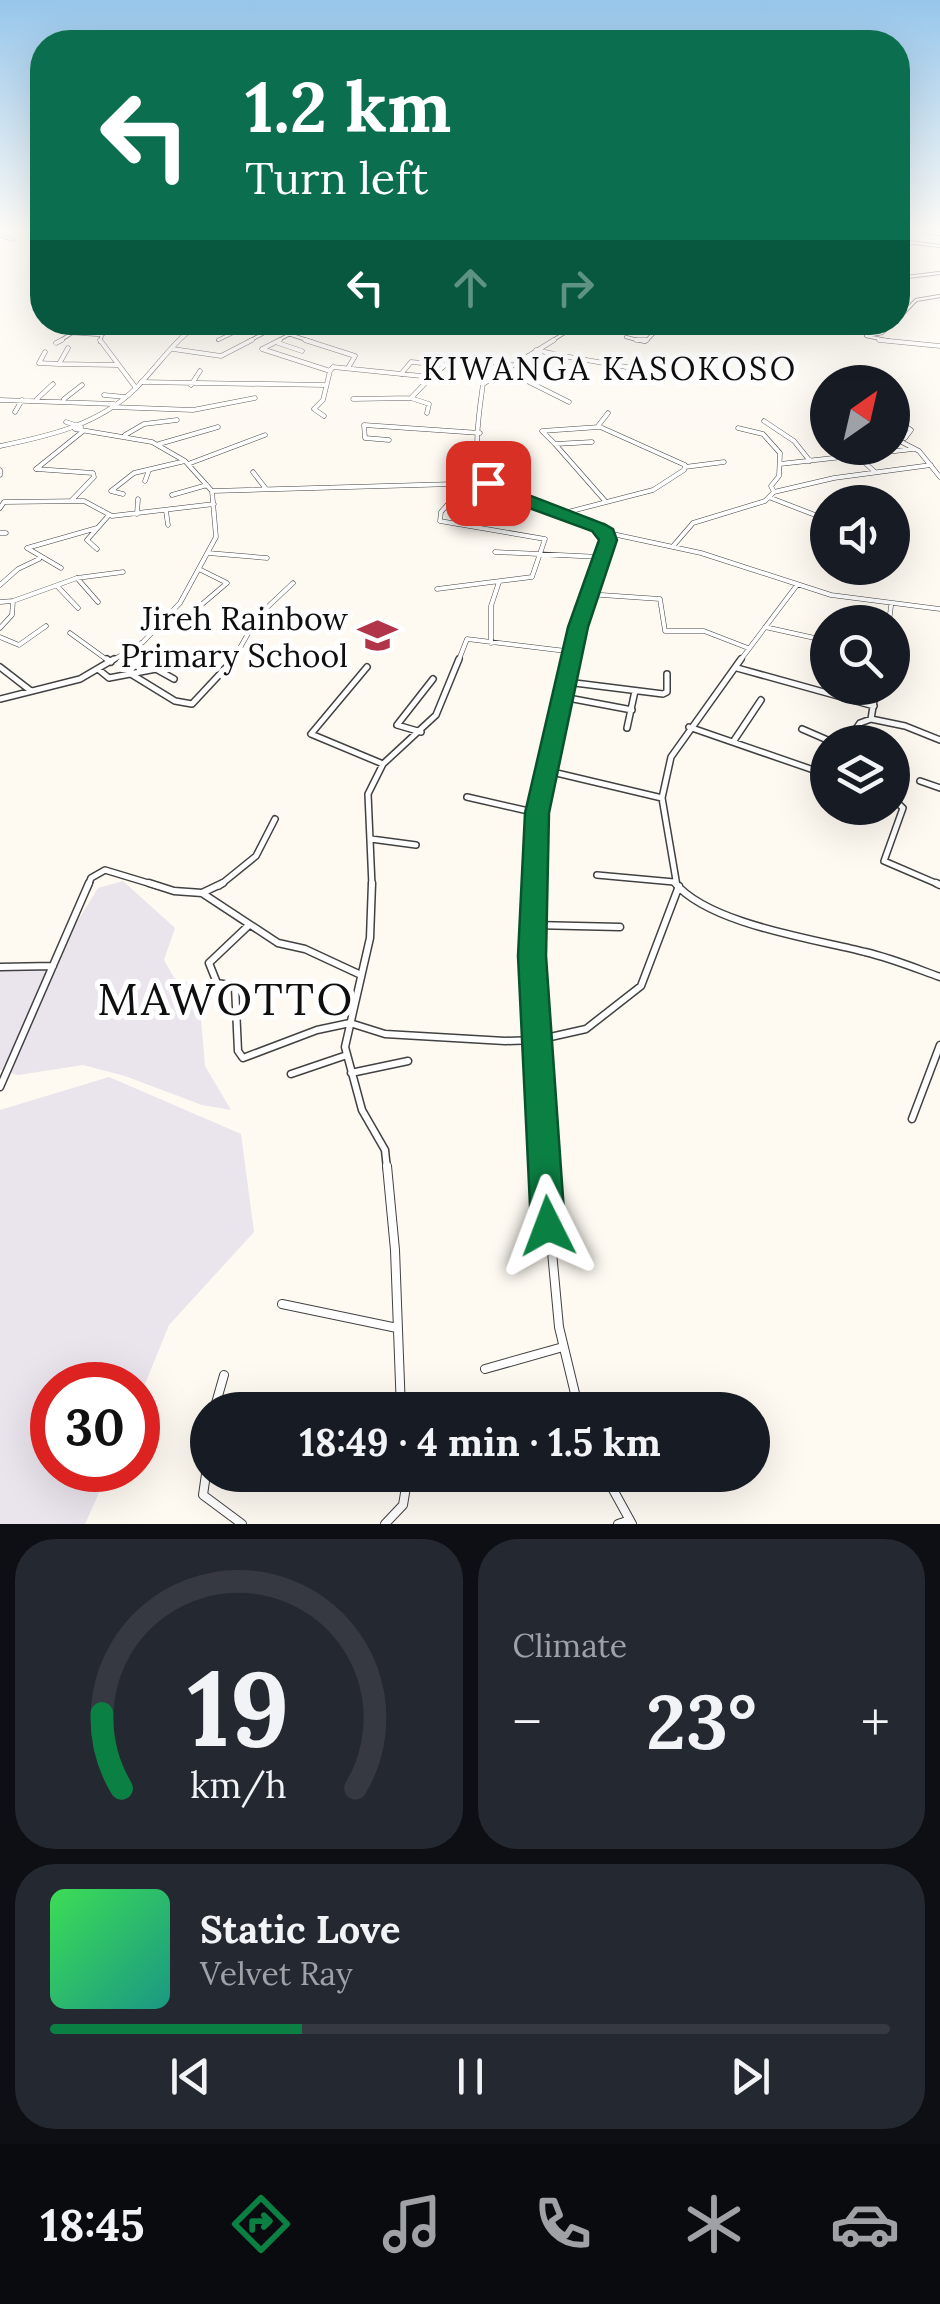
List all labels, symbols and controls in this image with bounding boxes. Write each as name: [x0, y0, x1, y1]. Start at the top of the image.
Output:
text: 1.2 km: [245, 62, 451, 151]
icon: left: [80, 70, 210, 200]
text: Turn left: [245, 149, 428, 206]
icon: left: [338, 260, 393, 315]
icon: ahead: [443, 260, 498, 315]
icon: right: [548, 260, 603, 315]
district label: KIWANGA KASOKOSO: [422, 348, 798, 389]
north arrow: [810, 365, 910, 465]
map controls: [810, 365, 910, 825]
pin: [446, 441, 531, 526]
icon: arrive: [461, 456, 516, 511]
button: sound: [810, 485, 910, 585]
place label: Jireh Rainbow Primary School: [120, 598, 348, 676]
button: search: [810, 605, 910, 705]
school or university icon: Jireh Rainbow Primary School: [357, 615, 399, 657]
button: layers: [810, 725, 910, 825]
district label: MAWOTTO: [97, 970, 355, 1027]
position arrow: [496, 1174, 600, 1278]
speed limit sign: 30: [30, 1362, 160, 1492]
text: 18:49 · 4 min · 1.5 km: [299, 1418, 661, 1466]
text: Climate: [513, 1625, 627, 1666]
text: 19: [188, 1641, 290, 1774]
text: 23°: [646, 1674, 757, 1770]
text: −: [513, 1687, 542, 1757]
text: +: [861, 1687, 890, 1757]
text: km/h: [190, 1762, 287, 1808]
text: Static Love: [200, 1905, 400, 1953]
text: Velvet Ray: [200, 1953, 353, 1994]
icon: previous: [163, 2049, 218, 2104]
icon: pause: [443, 2049, 498, 2104]
icon: next: [723, 2049, 778, 2104]
icon: directions: [226, 2189, 296, 2259]
icon: music: [377, 2189, 447, 2259]
icon: phone: [528, 2189, 598, 2259]
icon: climate: [679, 2189, 749, 2259]
icon: car: [830, 2189, 900, 2259]
text: 18:45: [40, 2196, 145, 2253]

